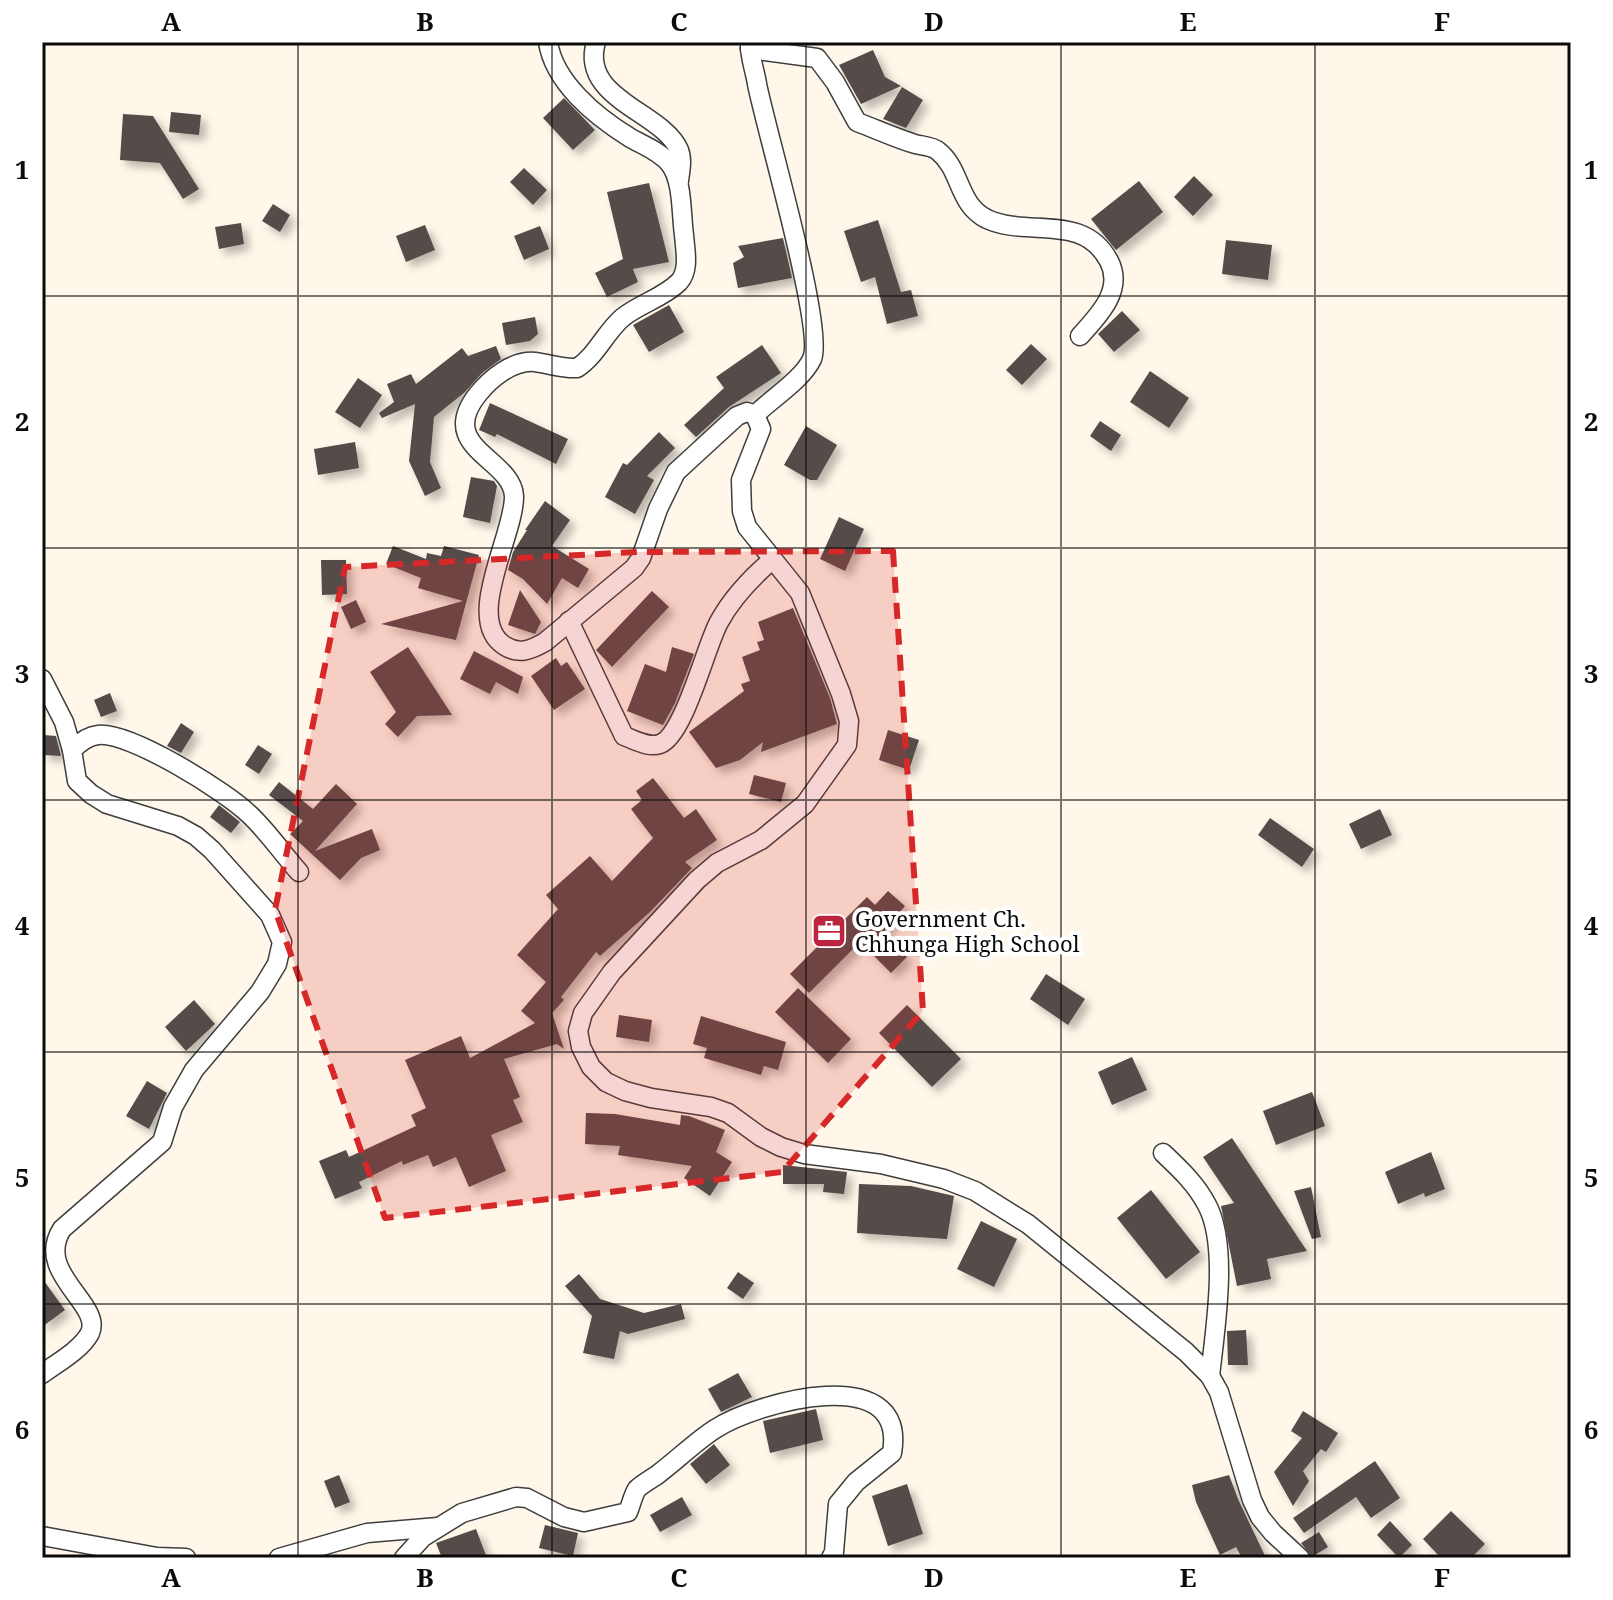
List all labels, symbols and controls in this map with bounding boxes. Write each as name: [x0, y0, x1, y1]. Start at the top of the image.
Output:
text: A: [161, 3, 181, 39]
text: B: [416, 3, 434, 39]
text: C: [670, 3, 688, 39]
text: D: [924, 3, 944, 39]
text: E: [1180, 3, 1197, 39]
text: F: [1434, 3, 1450, 39]
text: 1: [15, 151, 29, 187]
text: 1: [1584, 151, 1598, 187]
text: 2: [15, 403, 29, 439]
text: 2: [1584, 403, 1598, 439]
text: 3: [15, 655, 29, 691]
text: 3: [1584, 655, 1598, 691]
place label: Government Ch. Chhunga High School: [855, 903, 1080, 958]
text: 4: [15, 907, 30, 943]
text: 4: [1584, 907, 1599, 943]
office icon: Government Ch. Chhunga High School: [810, 912, 848, 950]
text: 5: [15, 1159, 29, 1195]
text: 5: [1584, 1159, 1598, 1195]
text: 6: [15, 1411, 29, 1447]
text: 6: [1584, 1411, 1598, 1447]
text: A: [161, 1559, 181, 1595]
text: B: [416, 1559, 434, 1595]
text: C: [670, 1559, 688, 1595]
text: D: [924, 1559, 944, 1595]
text: E: [1180, 1559, 1197, 1595]
text: F: [1434, 1559, 1450, 1595]

